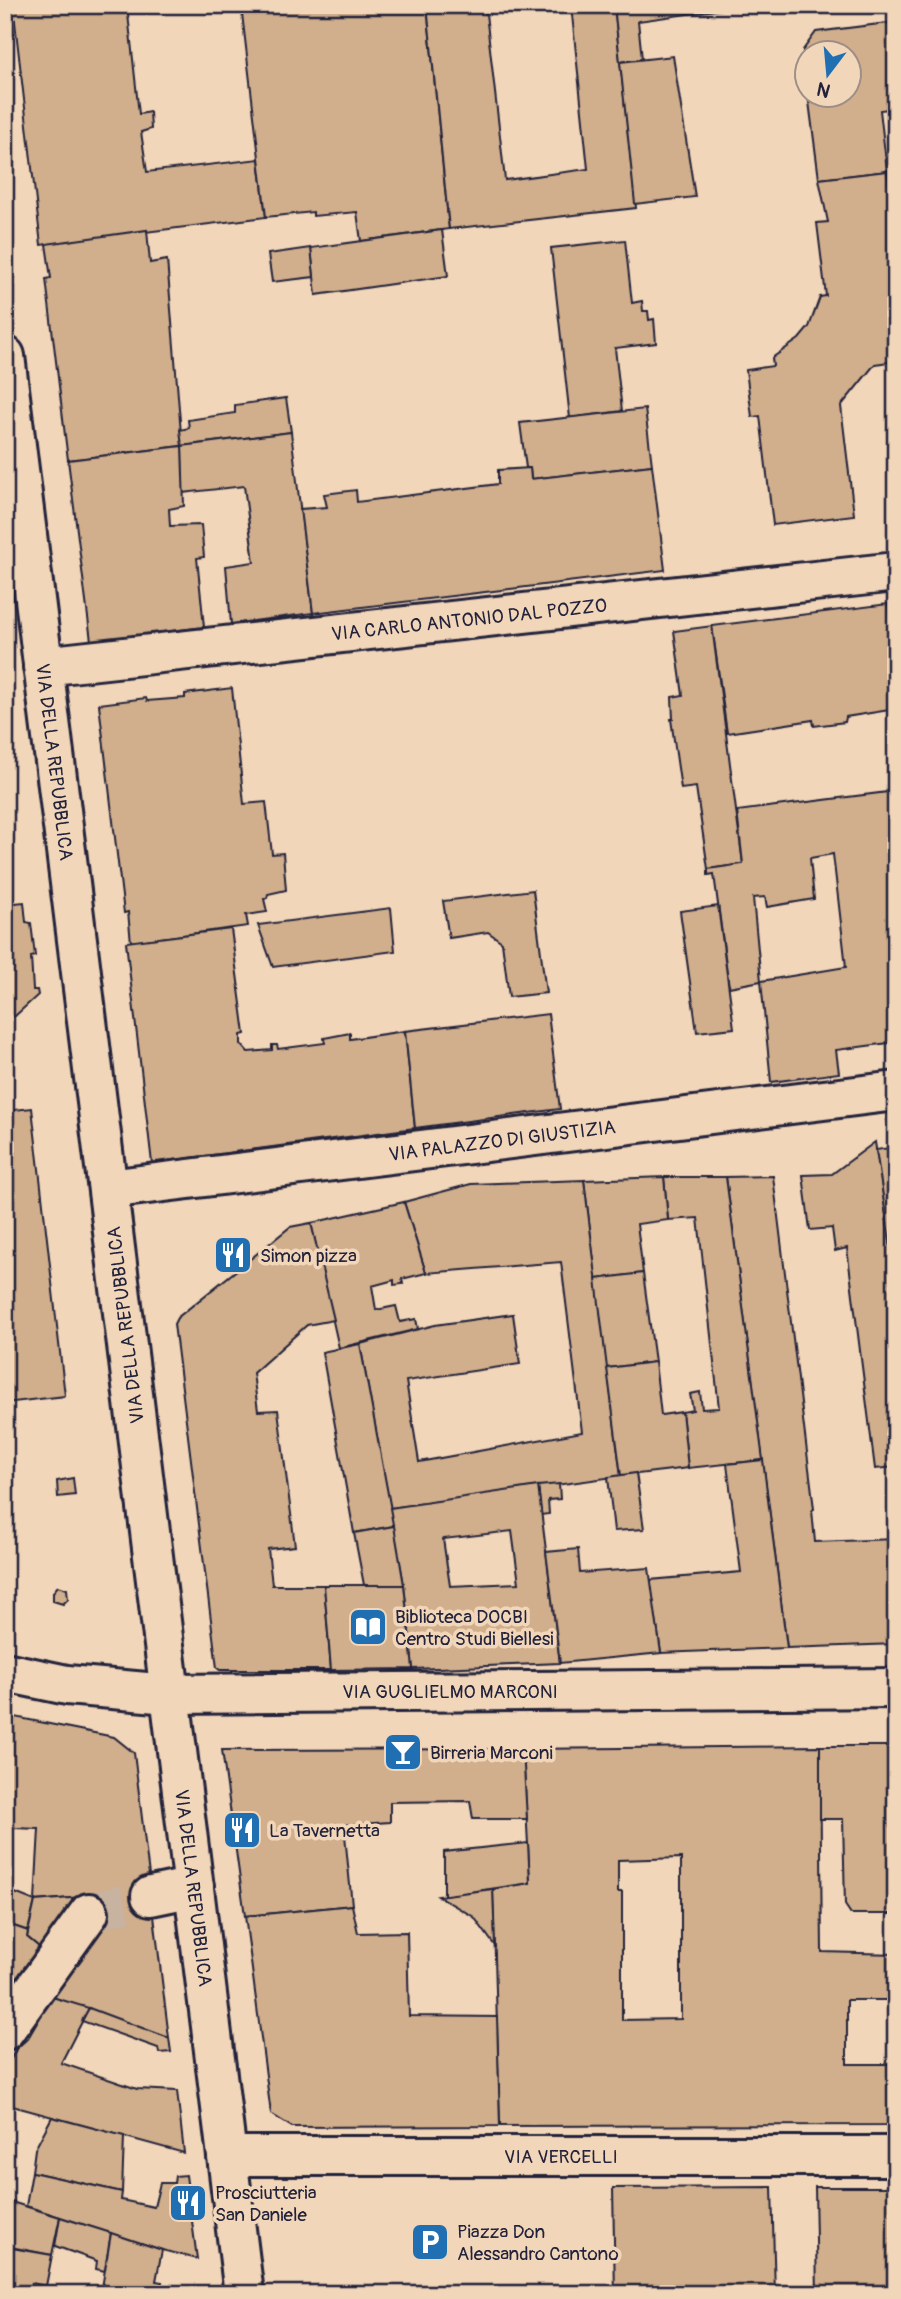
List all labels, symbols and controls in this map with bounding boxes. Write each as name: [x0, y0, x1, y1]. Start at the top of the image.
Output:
north arrow: [792, 38, 862, 108]
text: N: [814, 76, 833, 103]
street label: VIA CARLO ANTONIO DAL POZZO: [330, 594, 608, 646]
street label: VIA DELLA REPUBBLICA: [30, 662, 78, 862]
street label: VIA PALAZZO DI GIUSTIZIA: [387, 1115, 617, 1167]
street label: VIA DELLA REPUBBLICA: [102, 1225, 150, 1425]
restaurant icon: Simon pizza: [212, 1234, 254, 1276]
place label: Simon pizza: [260, 1244, 357, 1268]
place label: Biblioteca DOCBI Centro Studi Biellesi: [395, 1605, 554, 1651]
library icon: Biblioteca DOCBI Centro Studi Biellesi: [347, 1606, 389, 1648]
street label: VIA GUGLIELMO MARCONI: [342, 1680, 558, 1704]
bar icon: Birreria Marconi: [382, 1731, 424, 1773]
place label: Birreria Marconi: [430, 1741, 553, 1765]
street label: VIA DELLA REPUBBLICA: [169, 1788, 217, 1988]
restaurant icon: La Tavernetta: [221, 1809, 263, 1851]
place label: La Tavernetta: [269, 1819, 380, 1843]
street label: VIA VERCELLI: [504, 2145, 618, 2169]
place label: Prosciutteria San Daniele: [215, 2181, 317, 2227]
restaurant icon: Prosciutteria San Daniele: [167, 2182, 209, 2224]
place label: Piazza Don Alessandro Cantono: [457, 2220, 619, 2266]
parking icon: Piazza Don Alessandro Cantono: [409, 2221, 451, 2263]

